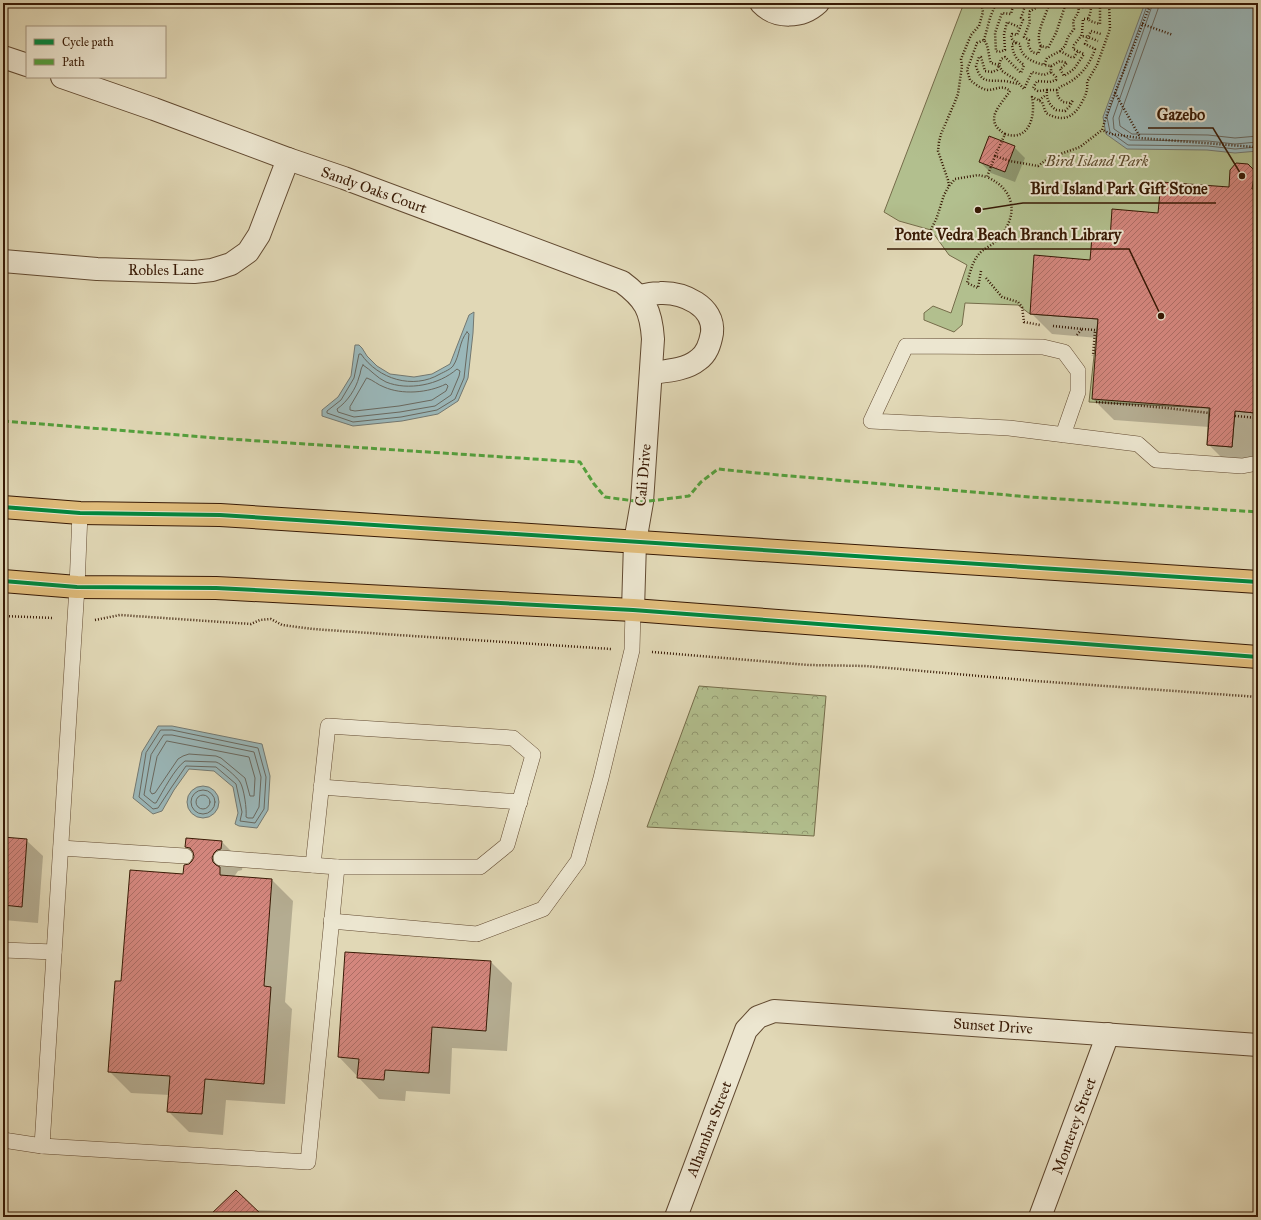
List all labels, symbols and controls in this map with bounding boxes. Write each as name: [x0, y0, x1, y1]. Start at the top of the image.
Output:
legend: [26, 26, 166, 78]
text: Cycle path: [62, 35, 114, 49]
text: Path: [62, 55, 85, 69]
callout: Gazebo: [1148, 100, 1213, 128]
text: Gazebo: [1157, 105, 1205, 124]
park label: Bird Island Park: [1045, 152, 1149, 170]
street label: Sandy Oaks Court: [319, 163, 430, 218]
callout: Bird Island Park Gift Stone: [1023, 175, 1216, 203]
text: Bird Island Park Gift Stone: [1030, 179, 1208, 198]
callout: Ponte Vedra Beach Branch Library: [887, 221, 1129, 249]
text: Ponte Vedra Beach Branch Library: [895, 225, 1123, 245]
street label: Robles Lane: [128, 261, 204, 279]
street label: Cali Drive: [631, 443, 655, 507]
street label: Sunset Drive: [953, 1014, 1033, 1038]
street label: Monterey Street: [1048, 1074, 1100, 1177]
street label: Alhambra Street: [682, 1078, 736, 1180]

